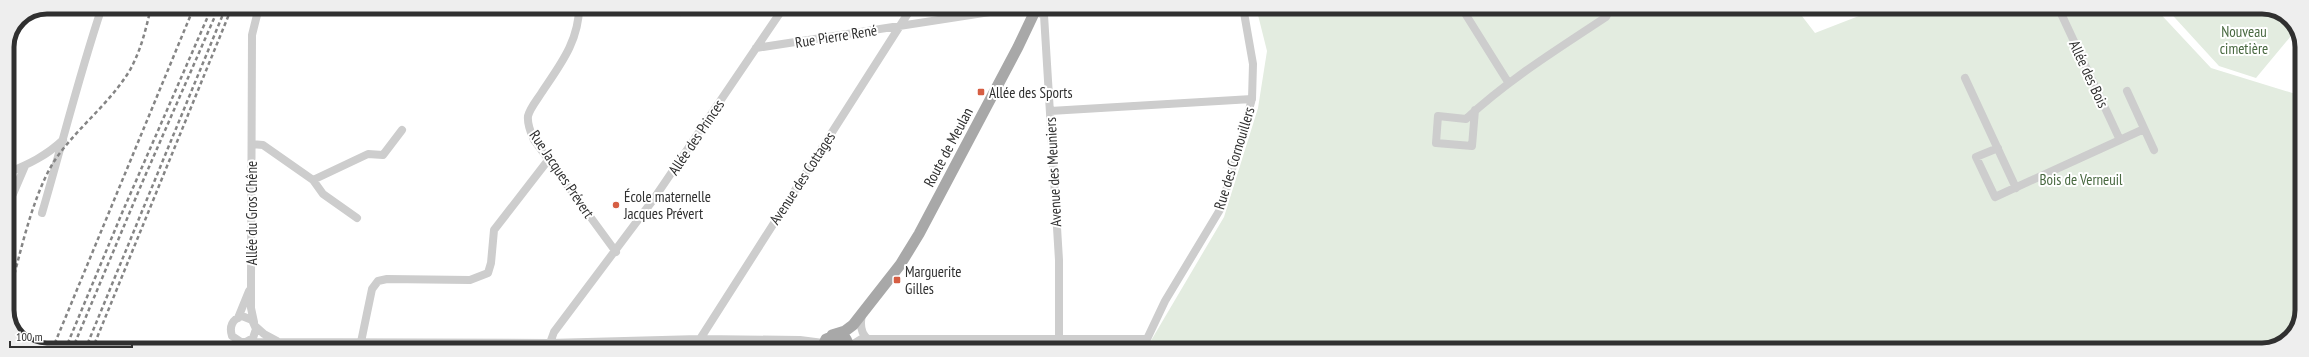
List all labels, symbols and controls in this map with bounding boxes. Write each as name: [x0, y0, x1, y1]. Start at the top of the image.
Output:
street label: Rue Pierre René: [794, 20, 878, 52]
park label: Nouveau cimetière: [2220, 22, 2268, 58]
street label: Allée des Bois: [2065, 37, 2113, 111]
place label: Allée des Sports: [989, 83, 1073, 102]
marker: Allée des Sports: [976, 87, 986, 97]
street label: Allée des Princes: [664, 96, 728, 178]
street label: Route de Meulan: [919, 104, 977, 190]
street label: Rue des Cornouillers: [1209, 104, 1259, 212]
street label: Avenue des Meuniers: [1041, 117, 1065, 227]
street label: Rue Jacques Prévert: [526, 126, 598, 222]
street label: Avenue des Cottages: [765, 128, 839, 228]
street label: Allée du Gros Chêne: [242, 161, 261, 265]
park label: Bois de Verneuil: [2039, 170, 2123, 189]
place label: École maternelle Jacques Prévert: [623, 187, 711, 223]
marker: École maternelle Jacques Prévert: [611, 200, 621, 210]
place label: Marguerite Gilles: [905, 262, 961, 298]
marker: Marguerite Gilles: [892, 275, 902, 285]
scale bar: [10, 323, 132, 349]
text: 100 m: [16, 329, 43, 344]

